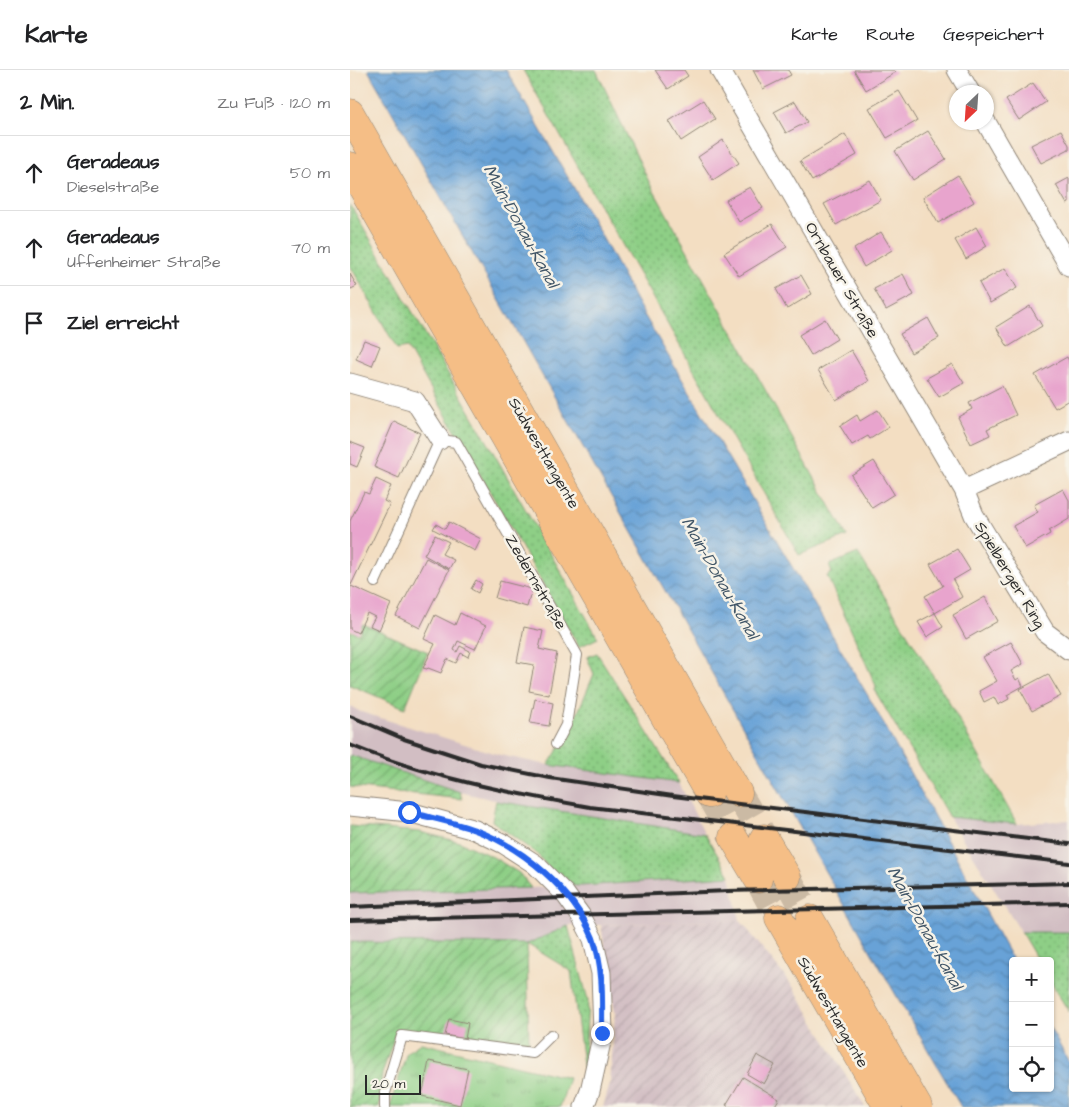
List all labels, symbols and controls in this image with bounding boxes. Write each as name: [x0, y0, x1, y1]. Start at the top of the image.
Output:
text: Karte: [25, 18, 88, 52]
text: Karte: [791, 22, 838, 47]
text: Route: [866, 22, 915, 47]
text: Gespeichert: [943, 22, 1044, 47]
north arrow: [949, 85, 994, 130]
text: 2 Min.: [20, 88, 74, 117]
text: Zu Fuß · 120 m: [217, 92, 330, 114]
text: Geradeaus: [67, 149, 159, 176]
icon: ahead: [20, 159, 48, 187]
water label: Main-Donau-Kanal: [477, 160, 566, 294]
text: 50 m: [290, 162, 330, 184]
text: Dieselstraße: [67, 176, 159, 198]
street label: Ornbauer Straße: [800, 218, 884, 342]
text: Geradeaus: [67, 224, 159, 251]
icon: ahead: [20, 234, 48, 262]
text: 70 m: [291, 237, 330, 259]
text: Uffenheimer Straße: [67, 251, 221, 273]
icon: arrive: [20, 309, 48, 337]
text: Ziel erreicht: [67, 310, 179, 337]
street label: Südwesttangente: [502, 393, 585, 514]
water label: Main-Donau-Kanal: [675, 512, 766, 645]
street label: Spielberger Ring: [968, 517, 1051, 633]
street label: Zedernstraße: [500, 530, 572, 634]
route start: [398, 801, 421, 824]
water label: Main-Donau-Kanal: [881, 862, 970, 996]
street label: Südwesttangente: [791, 952, 874, 1073]
map controls: [1009, 957, 1054, 1092]
button: +: [1009, 957, 1054, 1002]
button: −: [1009, 1002, 1054, 1047]
route end: [591, 1022, 614, 1045]
button: locate: [1009, 1047, 1054, 1092]
scale bar: [365, 1072, 421, 1095]
text: 20 m: [372, 1074, 405, 1094]

